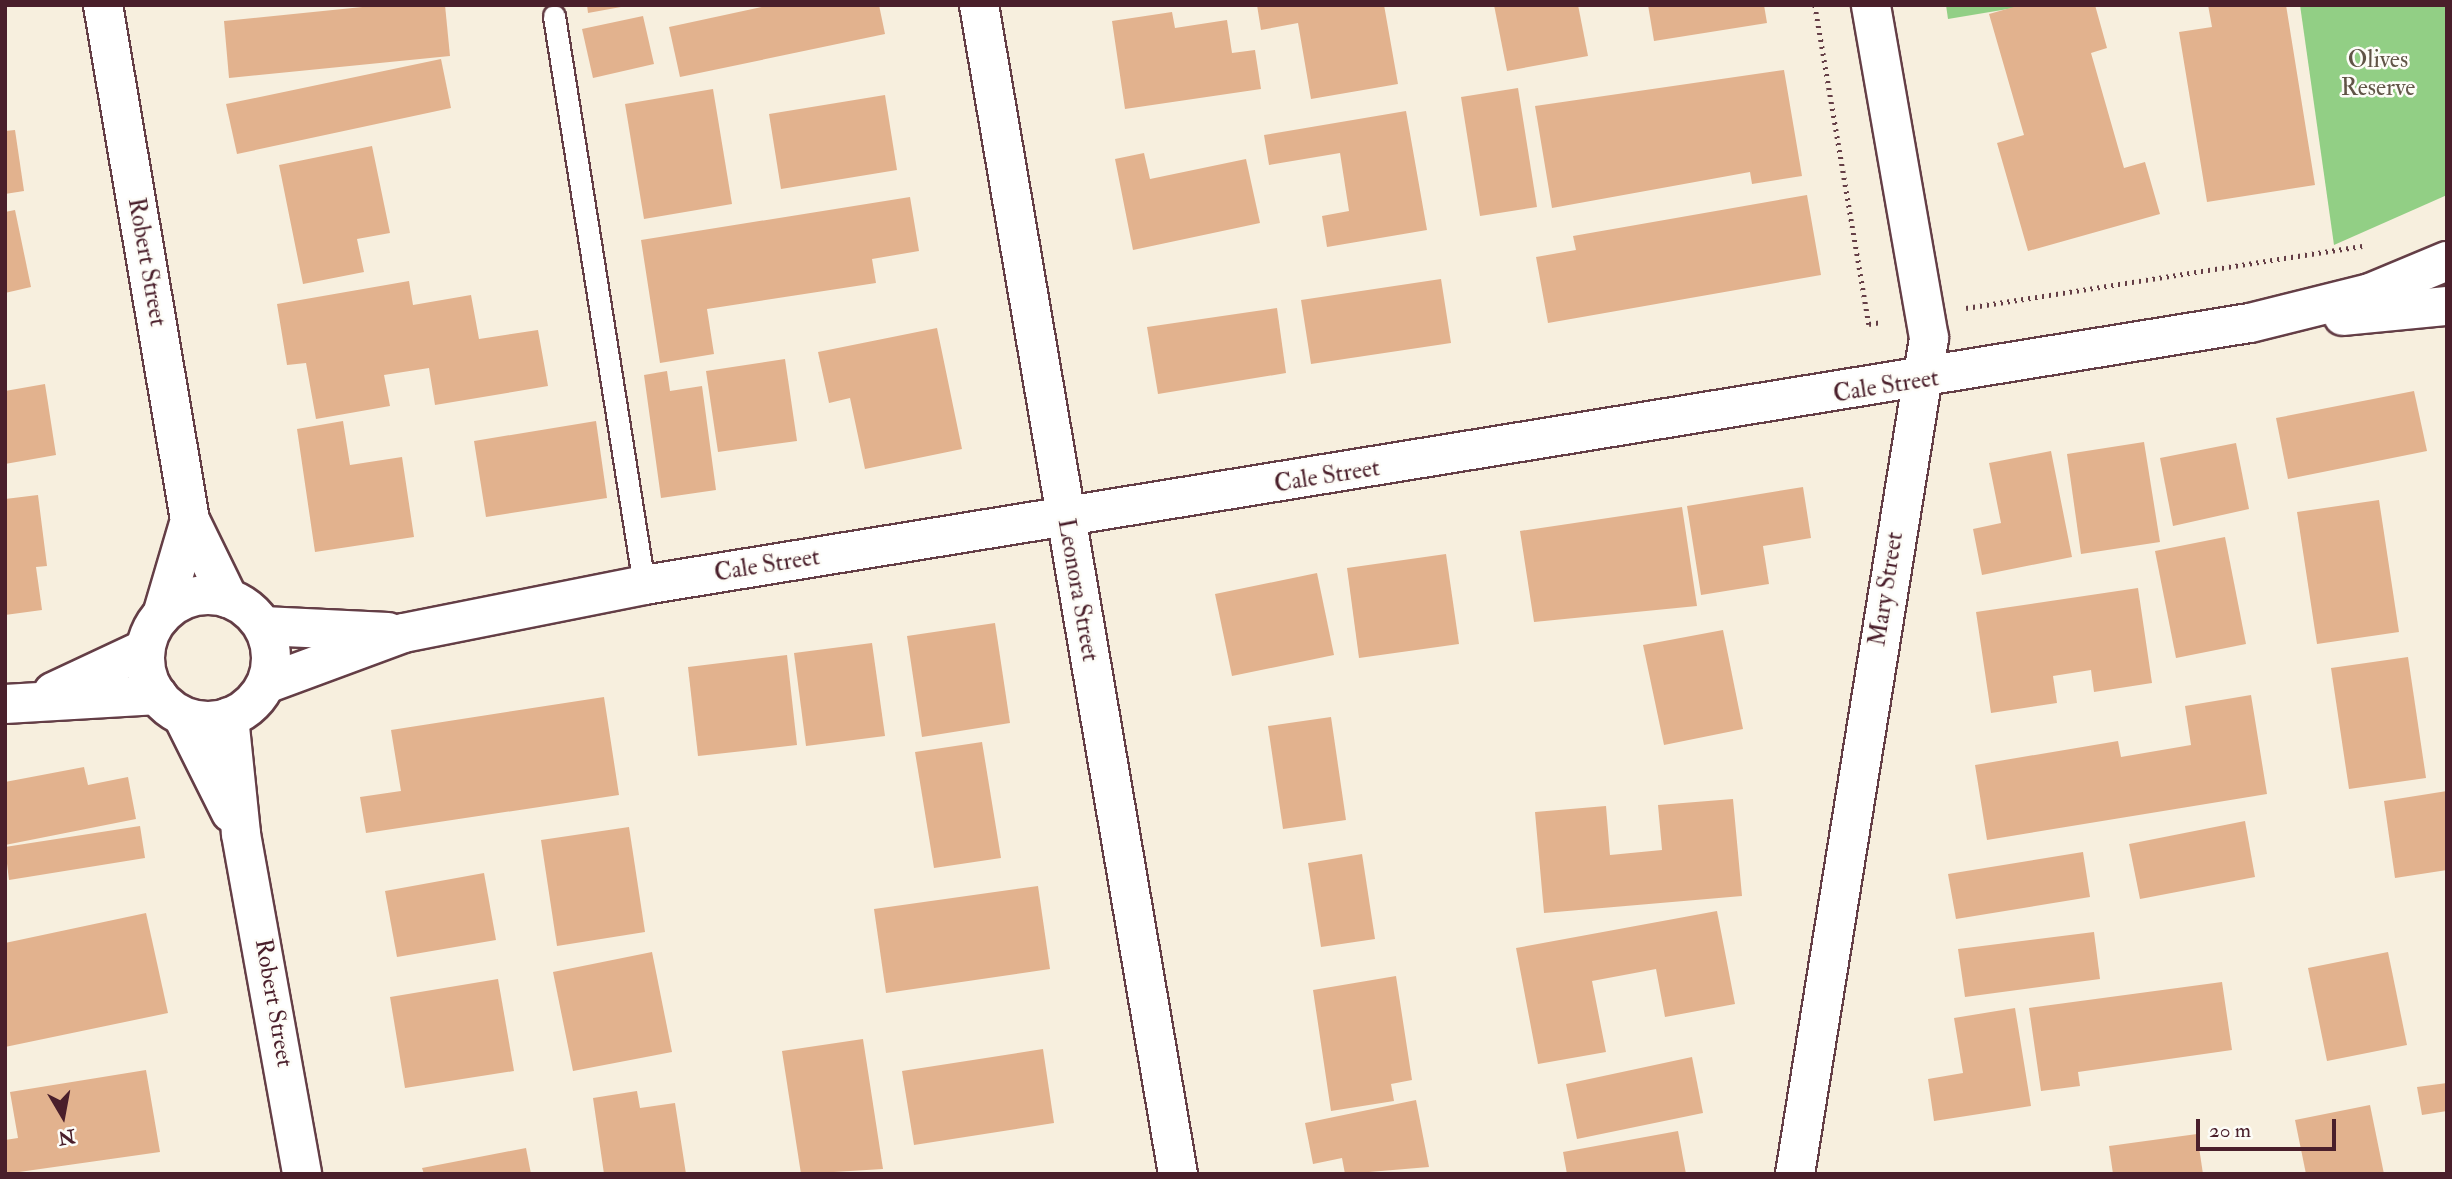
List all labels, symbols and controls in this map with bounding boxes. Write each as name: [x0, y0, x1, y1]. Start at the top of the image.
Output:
park label: Olives Reserve: [2341, 46, 2415, 102]
street label: Robert Street: [122, 196, 172, 328]
street label: Cale Street: [1831, 363, 1941, 409]
street label: Cale Street: [1272, 453, 1382, 499]
street label: Leonora Street: [1051, 516, 1105, 664]
street label: Mary Street: [1863, 530, 1909, 648]
street label: Cale Street: [712, 542, 822, 588]
street label: Robert Street: [249, 937, 299, 1069]
north arrow: [28, 1081, 98, 1151]
scale bar: [2200, 1106, 2340, 1150]
text: 20 m: [2209, 1117, 2251, 1144]
text: N: [56, 1123, 77, 1150]

